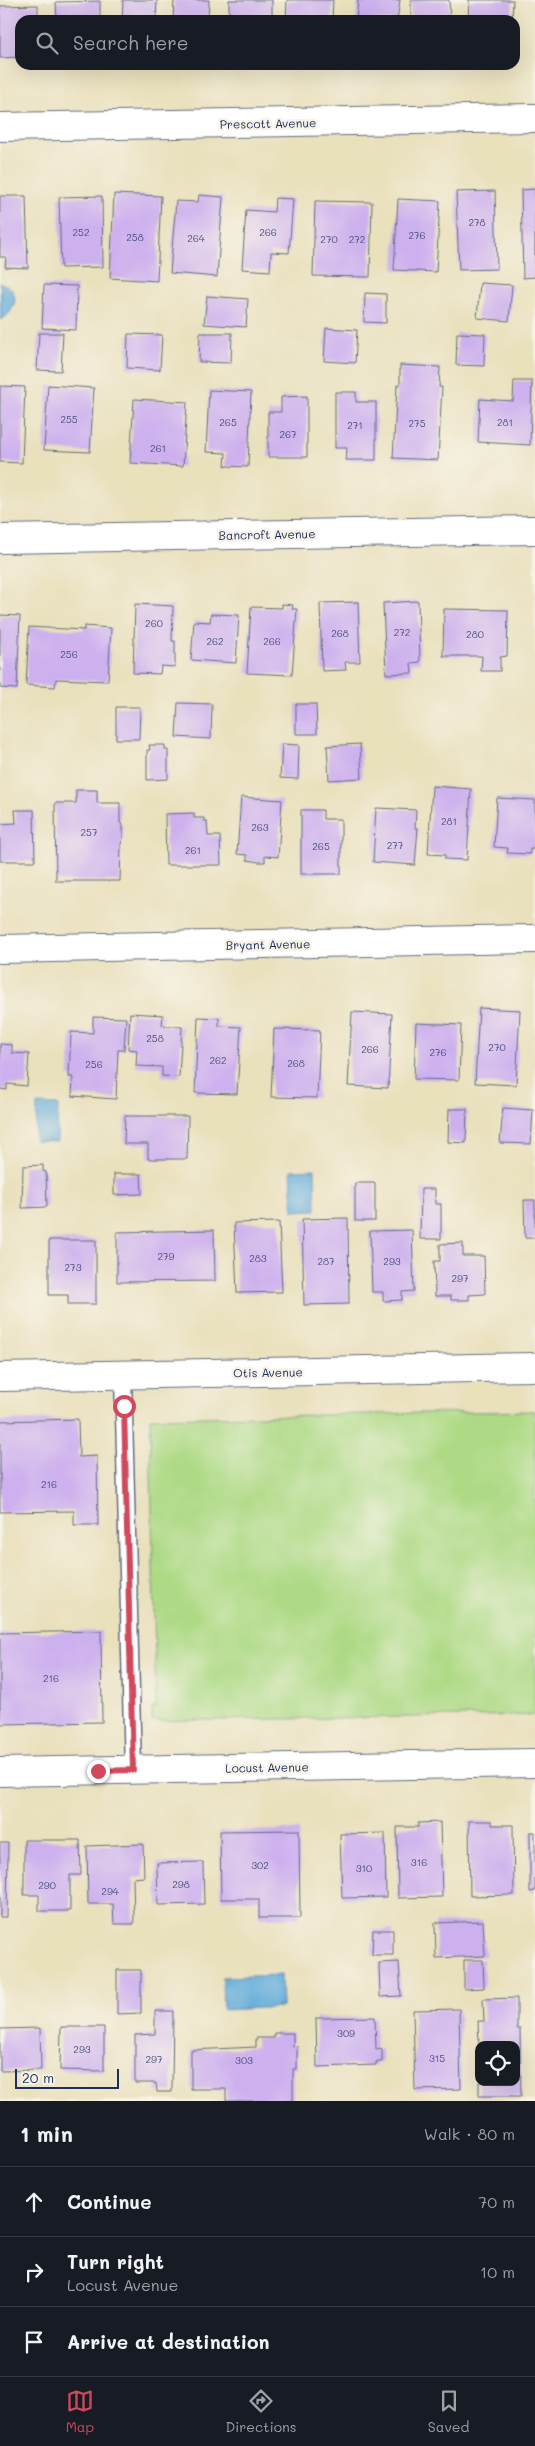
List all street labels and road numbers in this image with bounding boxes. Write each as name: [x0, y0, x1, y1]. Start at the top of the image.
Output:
street label: Prescott Avenue: [220, 114, 316, 132]
street label: Bancroft Avenue: [218, 525, 316, 543]
street label: Bryant Avenue: [226, 935, 310, 953]
street label: Otis Avenue: [233, 1363, 303, 1381]
street label: Locust Avenue: [225, 1758, 309, 1776]

